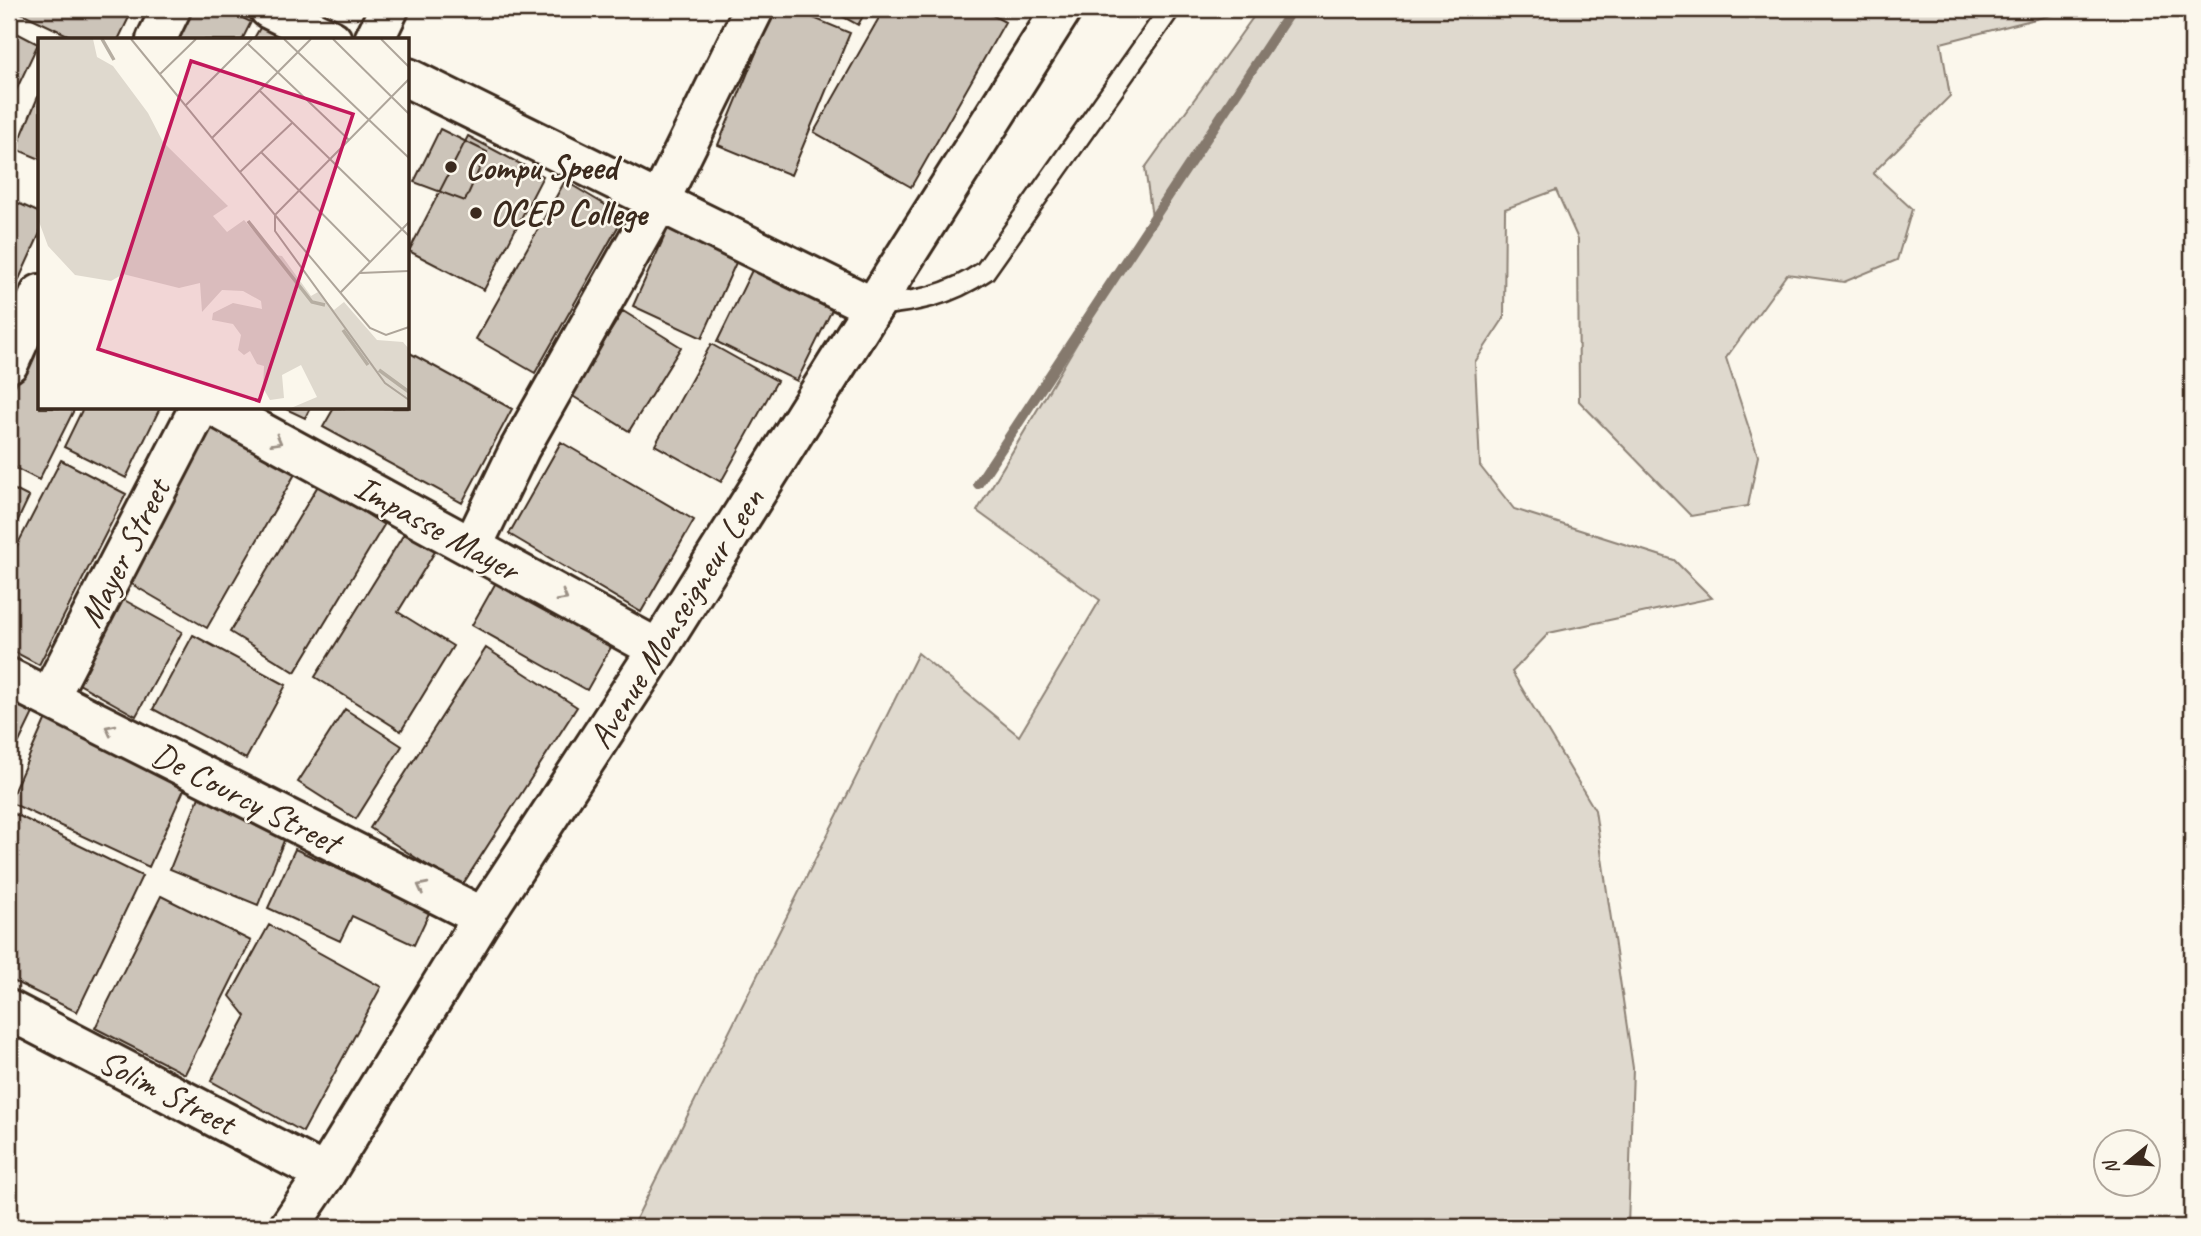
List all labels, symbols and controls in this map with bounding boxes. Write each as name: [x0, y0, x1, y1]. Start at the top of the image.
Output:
inset map: [38, 38, 410, 410]
place label: Compu Speed: [465, 145, 623, 190]
marker: Compu Speed: [443, 159, 459, 175]
place label: OCEP College: [490, 191, 649, 236]
marker: OCEP College: [468, 205, 484, 221]
one-way arrow: [270, 432, 282, 446]
street label: Impasse Mayer: [347, 464, 529, 593]
street label: Mayer Street: [68, 469, 182, 634]
street label: Avenue Monseigneur Leen: [578, 479, 774, 757]
one-way arrow: [555, 589, 568, 602]
one-way arrow: [105, 724, 117, 738]
street label: De Courcy Street: [145, 732, 351, 866]
one-way arrow: [417, 881, 429, 895]
street label: Solim Street: [91, 1039, 246, 1147]
north arrow: [2092, 1128, 2162, 1198]
text: N: [2098, 1156, 2125, 1177]

